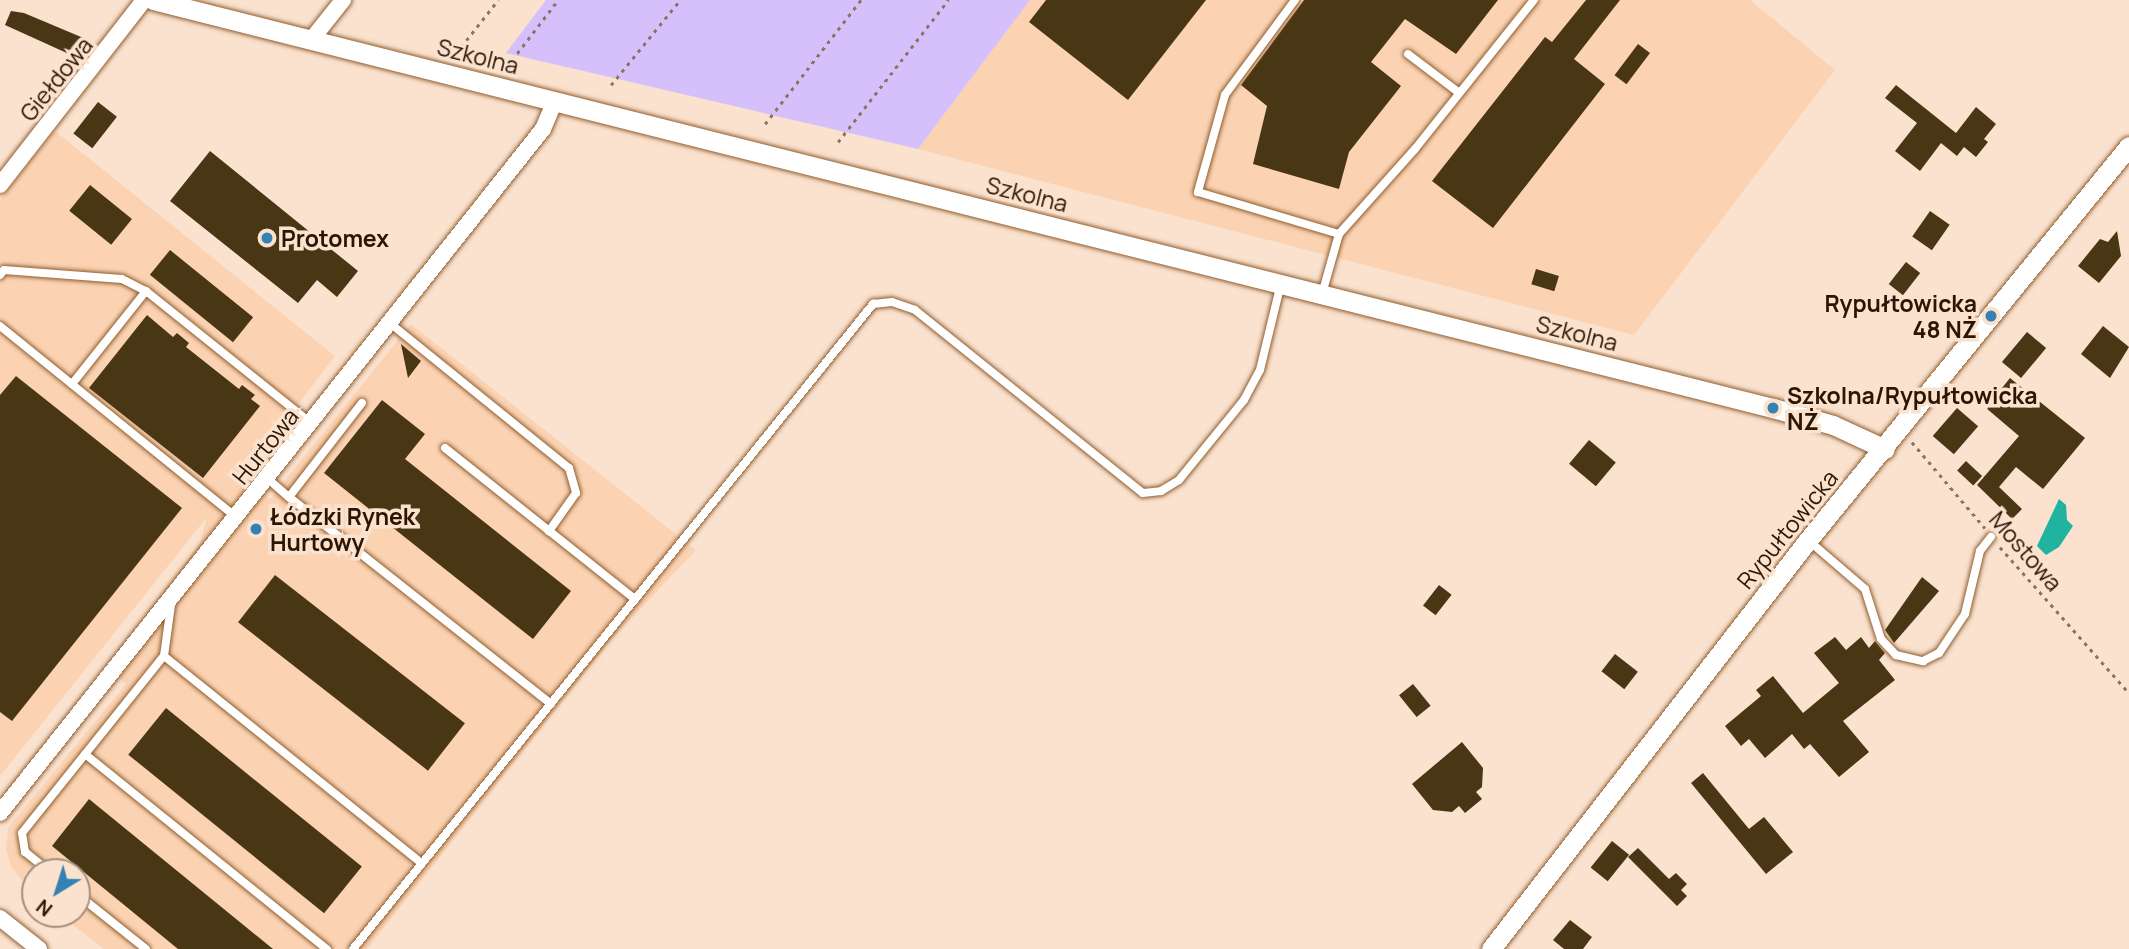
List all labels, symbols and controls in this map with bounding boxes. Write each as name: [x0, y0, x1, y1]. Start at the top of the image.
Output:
street label: Giełdowa: [14, 32, 98, 126]
street label: Szkolna: [434, 33, 522, 79]
street label: Szkolna: [983, 171, 1071, 217]
place label: Protomex: [281, 224, 389, 252]
marker: Protomex: [259, 230, 275, 246]
place label: Rypułtowicka 48 NŻ: [1824, 289, 1977, 343]
marker: Rypułtowicka 48 NŻ: [1983, 308, 1999, 324]
street label: Szkolna: [1533, 310, 1621, 356]
place label: Szkolna/Rypułtowicka NŻ: [1787, 381, 2037, 435]
marker: Szkolna/Rypułtowicka NŻ: [1765, 400, 1781, 416]
street label: Hurtowa: [226, 403, 304, 489]
street label: Rypułtowicka: [1731, 464, 1843, 594]
place label: Łódzki Rynek Hurtowy: [270, 502, 415, 556]
street label: Mostowa: [1984, 506, 2068, 596]
marker: Łódzki Rynek Hurtowy: [248, 521, 264, 537]
north arrow: [21, 858, 91, 928]
text: N: [31, 894, 58, 922]

